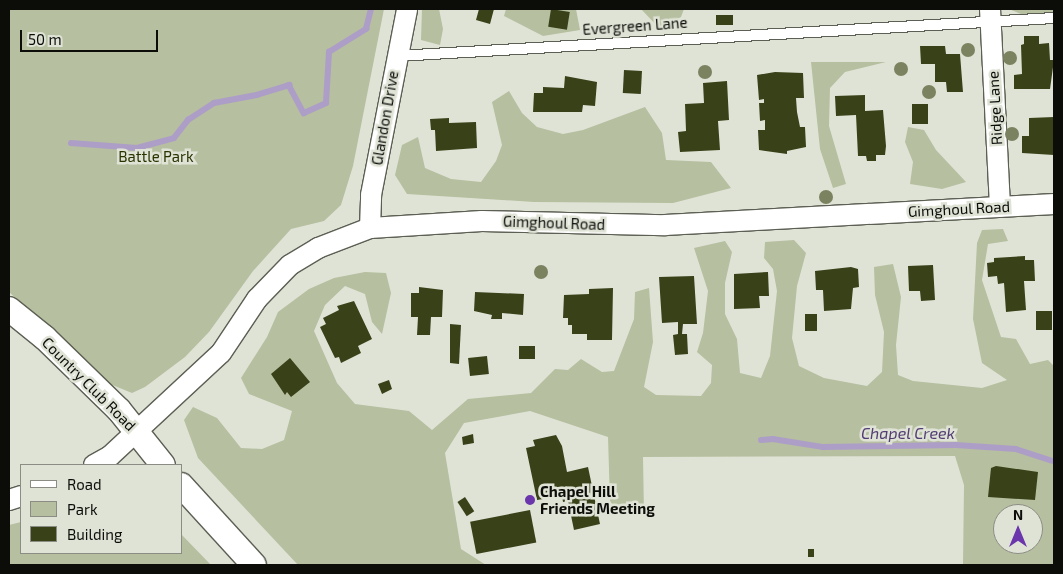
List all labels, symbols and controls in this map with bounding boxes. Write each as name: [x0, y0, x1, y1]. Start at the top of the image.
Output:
street label: Evergreen Lane: [582, 13, 688, 39]
scale bar: [22, 20, 160, 52]
text: 50 m: [28, 30, 62, 48]
street label: Glandon Drive: [368, 69, 402, 167]
street label: Ridge Lane: [984, 71, 1006, 145]
park label: Battle Park: [118, 148, 194, 166]
street label: Gimghoul Road: [907, 197, 1011, 221]
street label: Gimghoul Road: [502, 212, 606, 234]
street label: Country Club Road: [38, 333, 140, 435]
water label: Chapel Creek: [861, 423, 955, 443]
legend: [20, 464, 182, 554]
text: Road: [67, 475, 102, 493]
place label: Chapel Hill Friends Meeting: [540, 482, 655, 517]
marker: Chapel Hill Friends Meeting: [524, 494, 536, 506]
text: Park: [67, 500, 98, 518]
north arrow: [993, 504, 1043, 554]
text: N: [1013, 506, 1023, 523]
text: Building: [67, 525, 122, 543]

